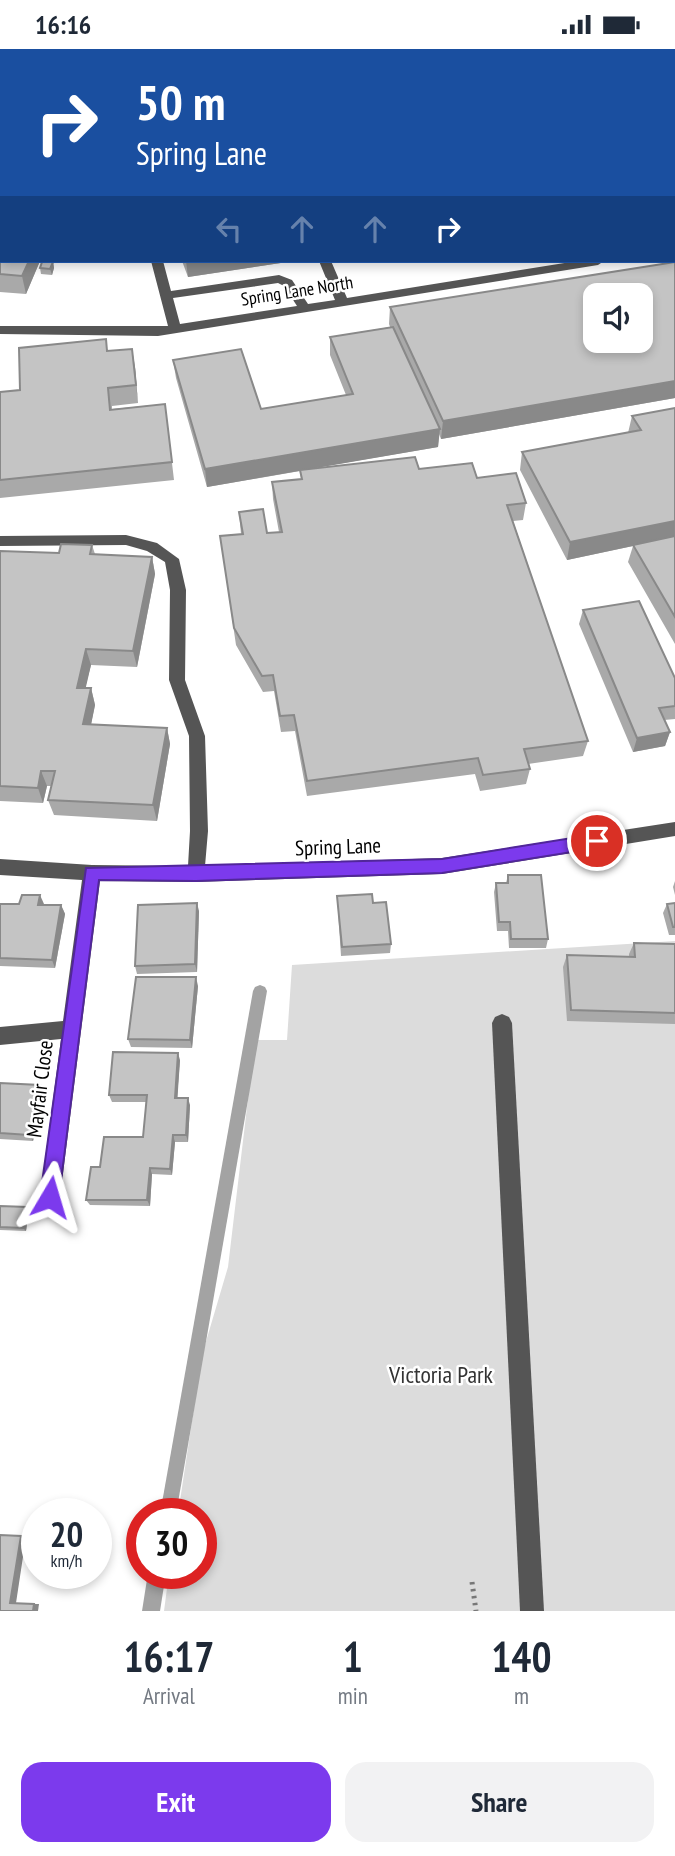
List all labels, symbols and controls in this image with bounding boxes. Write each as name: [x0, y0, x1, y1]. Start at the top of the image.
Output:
text: 16:16: [35, 8, 91, 41]
text: 50 m: [136, 70, 225, 134]
icon: right: [21, 77, 112, 168]
text: Spring Lane: [136, 132, 267, 174]
icon: left: [210, 210, 248, 248]
icon: ahead: [283, 210, 321, 248]
icon: ahead: [356, 210, 394, 248]
icon: right: [429, 210, 467, 248]
street label: Spring Lane North: [239, 270, 355, 311]
map controls: [583, 283, 653, 353]
button: sound: [583, 283, 653, 353]
pin: [567, 811, 627, 871]
icon: arrive: [578, 822, 616, 860]
street label: Spring Lane: [295, 832, 381, 861]
street label: Mayfair Close: [20, 1039, 59, 1139]
position arrow: [13, 1160, 87, 1234]
park label: Victoria Park: [388, 1359, 494, 1390]
speed limit sign: 30: [126, 1498, 217, 1589]
text: 20: [50, 1511, 83, 1557]
text: km/h: [51, 1549, 82, 1572]
text: 16:17: [123, 1629, 214, 1684]
text: 1: [343, 1629, 363, 1684]
text: 140: [491, 1629, 552, 1684]
text: Arrival: [143, 1681, 195, 1710]
text: min: [338, 1681, 368, 1710]
text: m: [514, 1681, 529, 1710]
button: Exit: [21, 1762, 331, 1842]
button: Share: [345, 1762, 654, 1842]

